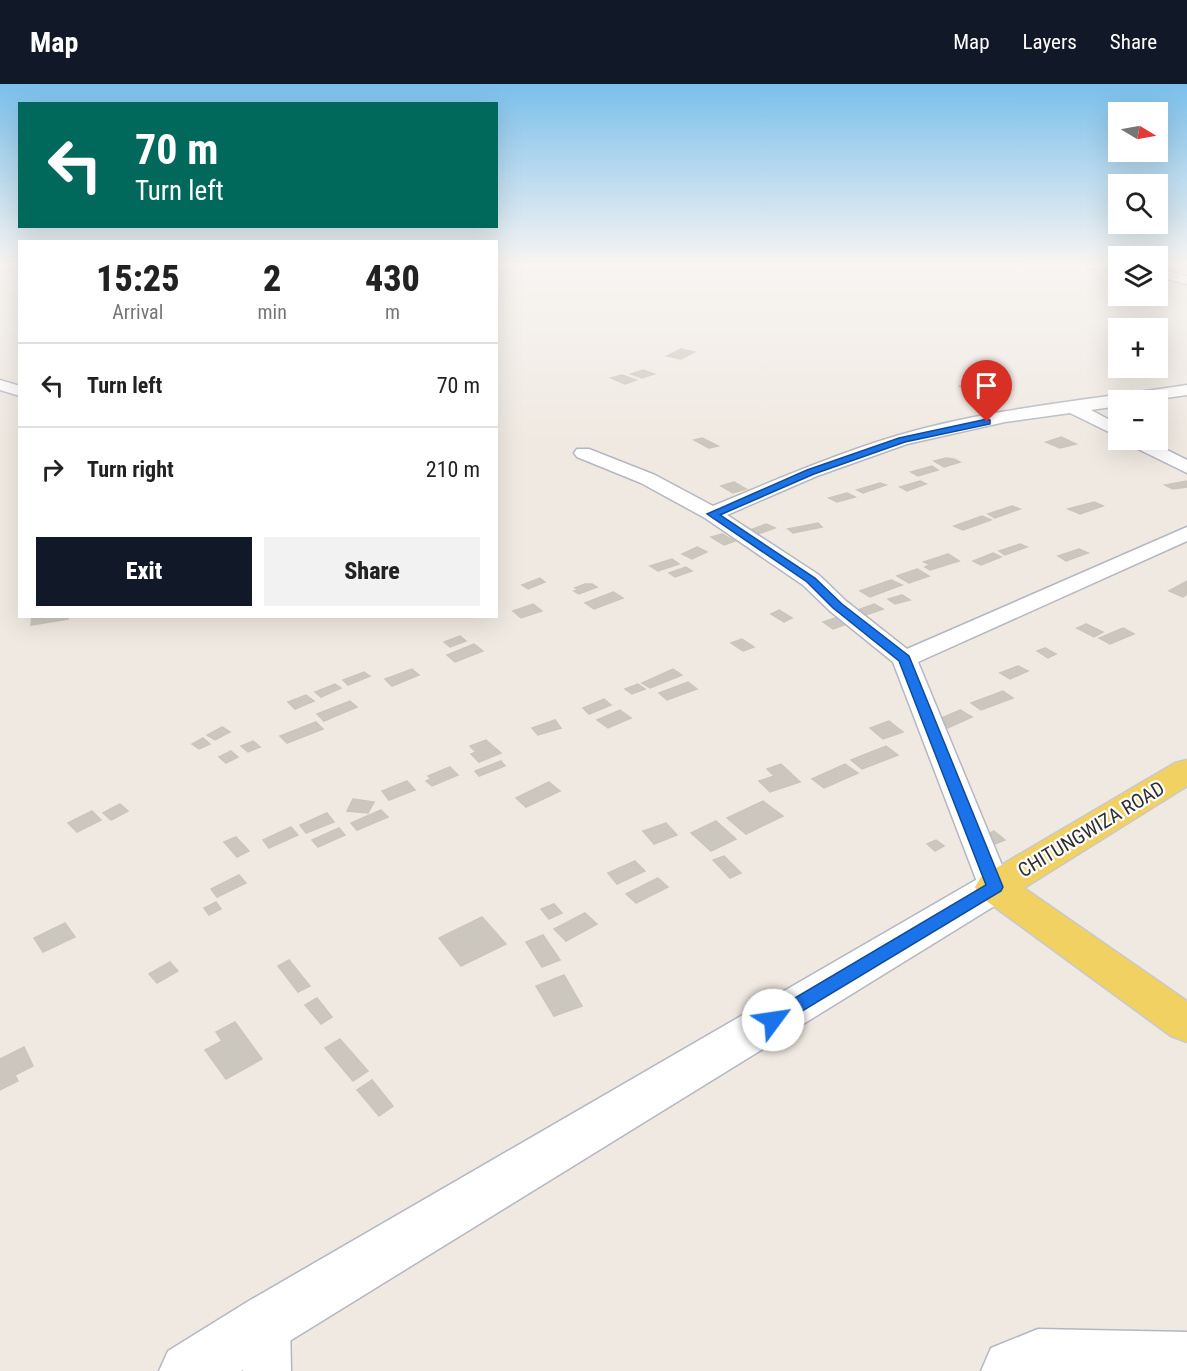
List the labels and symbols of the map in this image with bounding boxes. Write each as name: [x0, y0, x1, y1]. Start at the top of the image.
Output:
north arrow: [1108, 102, 1168, 162]
pin: [961, 360, 1012, 422]
street label: CHITUNGWIZA ROAD: [1013, 776, 1169, 882]
position arrow: [741, 988, 805, 1052]

